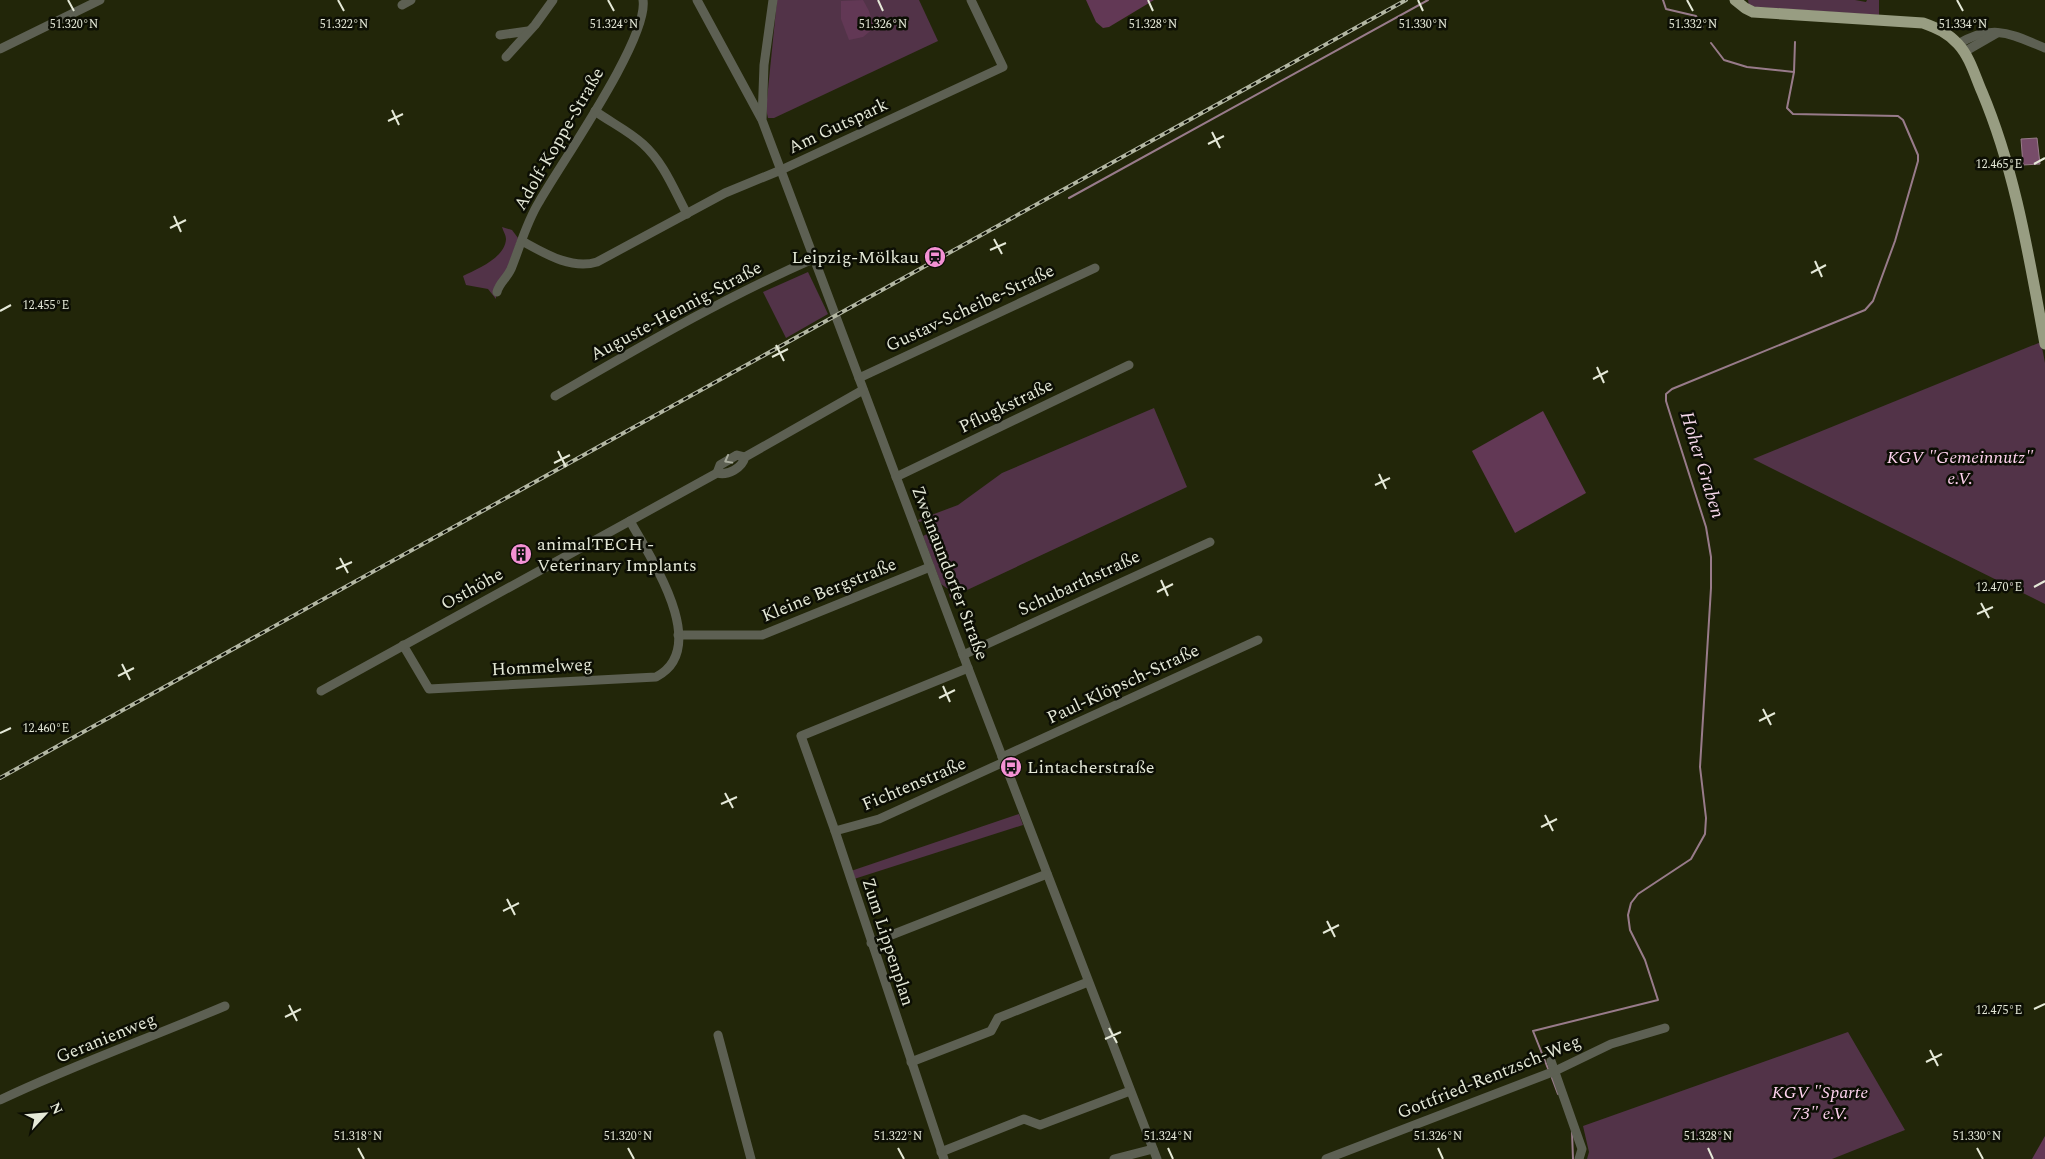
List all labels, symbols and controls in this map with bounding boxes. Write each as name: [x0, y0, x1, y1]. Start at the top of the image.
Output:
text: 51.320°N: [50, 15, 98, 34]
text: 51.322°N: [320, 15, 368, 34]
text: 51.324°N: [590, 15, 638, 34]
text: 51.326°N: [859, 15, 907, 34]
text: 51.328°N: [1129, 15, 1177, 34]
text: 51.330°N: [1399, 15, 1447, 34]
text: 51.332°N: [1669, 15, 1717, 34]
text: 51.334°N: [1939, 15, 1987, 34]
street label: Adolf-Koppe-Straße: [507, 62, 611, 216]
street label: Am Gutspark: [783, 91, 893, 161]
text: 12.465°E: [1976, 155, 2022, 174]
place label: Leipzig-Mölkau: [792, 244, 919, 271]
station icon: Leipzig-Mölkau: [923, 245, 947, 269]
street label: Auguste-Hennig-Straße: [585, 254, 767, 368]
street label: Gustav-Scheibe-Straße: [881, 257, 1059, 359]
text: 12.455°E: [23, 296, 69, 315]
street label: Pflugkstraße: [954, 372, 1058, 440]
water label: Hoher Graben: [1672, 408, 1732, 522]
park label: KGV "Gemeinnutz" e.V.: [1887, 444, 2034, 492]
one-way arrow: [725, 454, 734, 464]
street label: Zweinaundorfer Straße: [904, 482, 996, 664]
place label: animalTECH - Veterinary Implants: [537, 531, 697, 579]
building icon: animalTECH - Veterinary Implants: [509, 542, 533, 566]
street label: Schubarthstraße: [1014, 543, 1144, 623]
street label: Kleine Bergstraße: [758, 551, 900, 629]
street label: Osthöhe: [436, 561, 508, 617]
text: 12.470°E: [1976, 578, 2022, 597]
street label: Paul-Klöpsch-Straße: [1042, 637, 1204, 731]
street label: Hommelweg: [491, 651, 593, 683]
text: 12.460°E: [23, 719, 69, 738]
street label: Fichtenstraße: [858, 750, 970, 818]
place label: Lintacherstraße: [1027, 754, 1154, 781]
bus stop icon: Lintacherstraße: [999, 755, 1023, 779]
street label: Zum Lippenplan: [855, 874, 921, 1010]
text: 12.475°E: [1976, 1001, 2022, 1020]
street label: Geranienweg: [52, 1006, 160, 1070]
street label: Gottfried-Rentzsch-Weg: [1393, 1028, 1585, 1126]
park label: KGV "Sparte 73" e.V.: [1772, 1079, 1868, 1127]
north arrow: [20, 1089, 70, 1139]
text: N: [44, 1099, 68, 1118]
text: 51.318°N: [334, 1127, 382, 1146]
text: 51.320°N: [604, 1127, 652, 1146]
text: 51.322°N: [874, 1127, 922, 1146]
text: 51.324°N: [1144, 1127, 1192, 1146]
text: 51.326°N: [1414, 1127, 1462, 1146]
text: 51.328°N: [1684, 1127, 1732, 1146]
text: 51.330°N: [1953, 1127, 2001, 1146]

